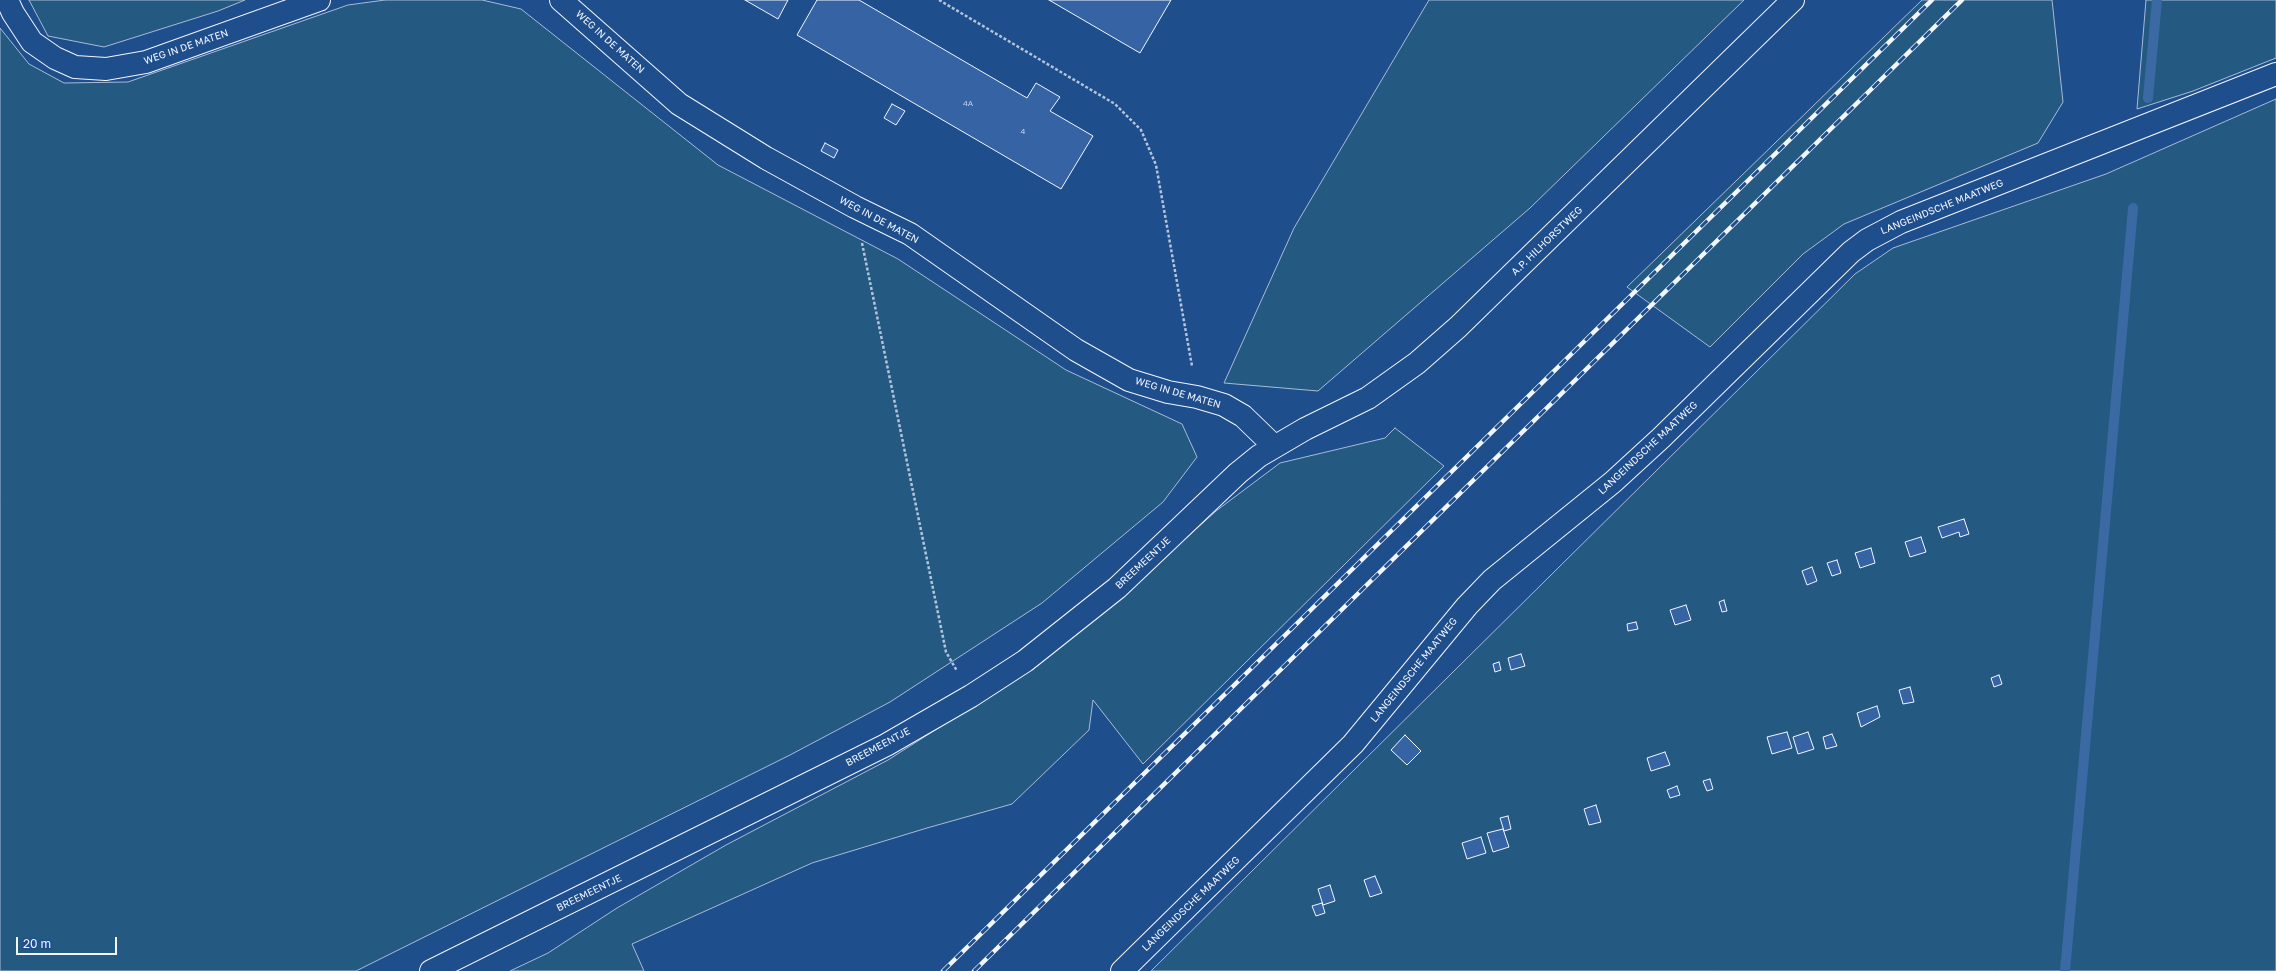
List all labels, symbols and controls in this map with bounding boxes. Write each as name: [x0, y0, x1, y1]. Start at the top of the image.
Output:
street label: WEG IN DE MATEN: [573, 8, 647, 76]
street label: WEG IN DE MATEN: [142, 27, 230, 67]
house number: 4A: [963, 98, 973, 108]
house number: 4: [1021, 126, 1025, 136]
street label: LANGEINDSCHE MAATWEG: [1879, 177, 2005, 237]
street label: WEG IN DE MATEN: [837, 194, 921, 246]
street label: A.P. HILHORSTWEG: [1509, 204, 1585, 278]
street label: WEG IN DE MATEN: [1134, 375, 1222, 411]
street label: LANGEINDSCHE MAATWEG: [1596, 399, 1700, 497]
street label: BREEMEENTJE: [1113, 534, 1173, 592]
street label: LANGEINDSCHE MAATWEG: [1368, 615, 1460, 725]
street label: BREEMEENTJE: [844, 725, 912, 769]
street label: LANGEINDSCHE MAATWEG: [1140, 854, 1242, 954]
street label: BREEMEENTJE: [554, 872, 624, 914]
scale bar: [18, 929, 119, 955]
text: 20 m: [23, 936, 51, 951]

